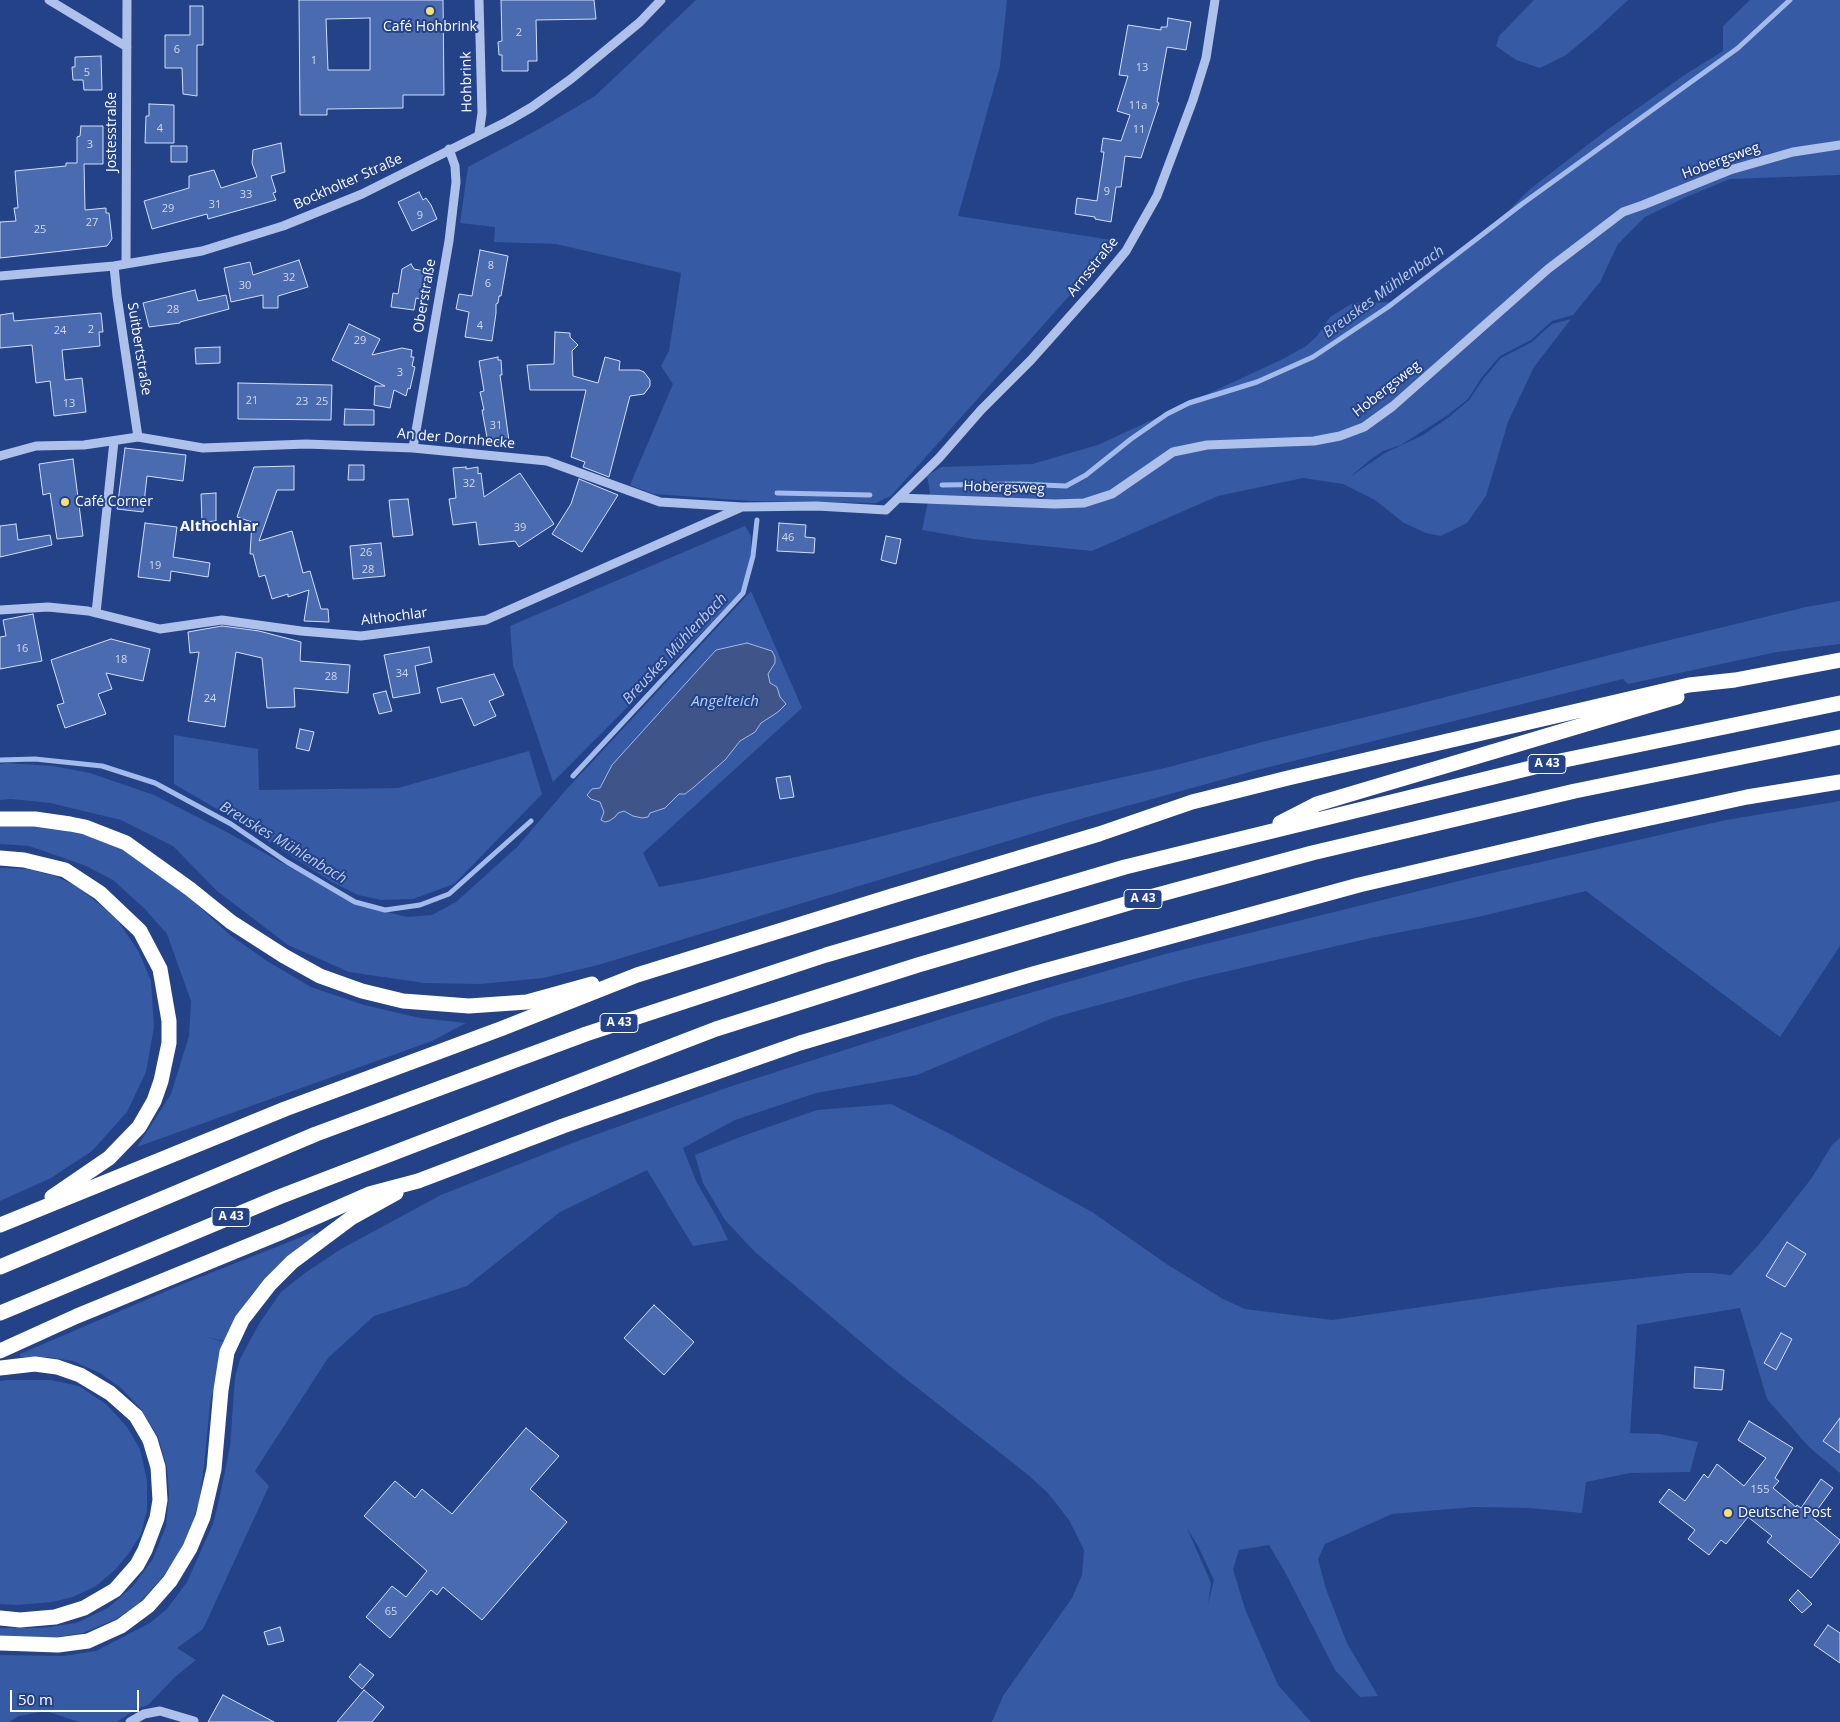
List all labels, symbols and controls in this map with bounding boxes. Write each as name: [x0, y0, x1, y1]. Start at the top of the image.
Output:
marker: Café Hohbrink: [424, 5, 436, 17]
place label: Café Hohbrink: [383, 19, 477, 35]
house number: 2: [516, 26, 522, 40]
house number: 6: [174, 43, 180, 57]
street label: Hohbrink: [458, 51, 476, 113]
house number: 1: [311, 54, 317, 68]
house number: 13: [1136, 61, 1148, 75]
house number: 5: [84, 66, 90, 80]
street label: Jostesstraße: [104, 92, 120, 172]
house number: 11a: [1129, 99, 1147, 113]
house number: 4: [157, 122, 163, 136]
house number: 11: [1133, 123, 1145, 137]
house number: 3: [87, 138, 93, 152]
street label: Hobergsweg: [1680, 139, 1762, 183]
street label: Bockholter Straße: [291, 151, 405, 213]
house number: 9: [1104, 185, 1110, 199]
house number: 33: [240, 188, 252, 202]
house number: 31: [209, 198, 221, 212]
house number: 29: [162, 202, 174, 216]
house number: 9: [417, 209, 423, 223]
house number: 27: [86, 216, 98, 230]
house number: 25: [34, 223, 46, 237]
street label: Arnsstraße: [1064, 234, 1122, 300]
water label: Breuskes Mühlenbach: [1320, 242, 1448, 342]
street label: Oberstraße: [410, 258, 440, 334]
house number: 8: [488, 259, 494, 273]
house number: 32: [283, 271, 295, 285]
house number: 6: [485, 277, 491, 291]
house number: 30: [239, 279, 251, 293]
street label: Suitbertstraße: [123, 301, 155, 397]
house number: 28: [167, 303, 179, 317]
house number: 4: [477, 319, 483, 333]
house number: 2: [88, 323, 94, 337]
house number: 24: [54, 324, 66, 338]
house number: 29: [354, 334, 366, 348]
street label: Hobergsweg: [1350, 357, 1424, 421]
house number: 3: [397, 366, 403, 380]
house number: 21: [246, 394, 258, 408]
house number: 23: [296, 395, 308, 409]
house number: 25: [316, 395, 328, 409]
house number: 13: [63, 397, 75, 411]
house number: 31: [490, 419, 502, 433]
street label: An der Dornhecke: [396, 425, 516, 453]
house number: 32: [463, 477, 475, 491]
street label: Hobergsweg: [963, 478, 1045, 498]
place label: Café Corner: [75, 494, 153, 510]
marker: Café Corner: [59, 496, 71, 508]
district label: Althochlar: [180, 518, 258, 536]
house number: 39: [514, 521, 526, 535]
house number: 46: [782, 531, 794, 545]
house number: 26: [360, 546, 372, 560]
house number: 19: [149, 559, 161, 573]
house number: 28: [362, 563, 374, 577]
water label: Breuskes Mühlenbach: [619, 590, 731, 708]
street label: Althochlar: [360, 605, 428, 629]
house number: 16: [16, 642, 28, 656]
house number: 18: [115, 653, 127, 667]
house number: 34: [396, 667, 408, 681]
house number: 28: [325, 670, 337, 684]
house number: 24: [204, 692, 216, 706]
water label: Angelteich: [691, 693, 759, 711]
road number: A 43: [1528, 754, 1566, 774]
water label: Breuskes Mühlenbach: [216, 798, 350, 888]
road number: A 43: [1124, 890, 1162, 909]
road number: A 43: [600, 1014, 638, 1032]
road number: A 43: [212, 1208, 250, 1226]
house number: 155: [1751, 1483, 1769, 1497]
place label: Deutsche Post: [1738, 1505, 1832, 1521]
marker: Deutsche Post: [1722, 1507, 1734, 1519]
house number: 65: [385, 1605, 397, 1619]
scale bar: [12, 1680, 141, 1712]
text: 50 m: [18, 1689, 53, 1709]

